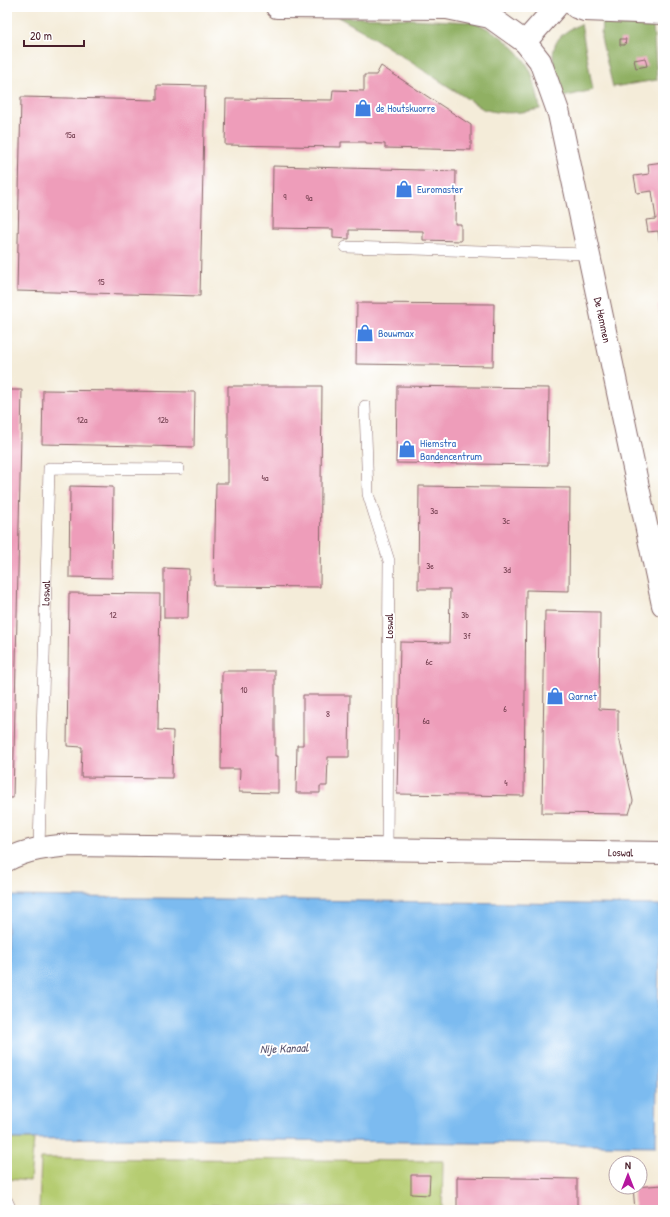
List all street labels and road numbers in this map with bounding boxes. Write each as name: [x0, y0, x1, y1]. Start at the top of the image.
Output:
street label: De Hemmen: [591, 296, 614, 344]
street label: Loswal: [38, 580, 53, 606]
street label: Loswal: [382, 613, 396, 639]
street label: Loswal: [608, 845, 633, 860]

